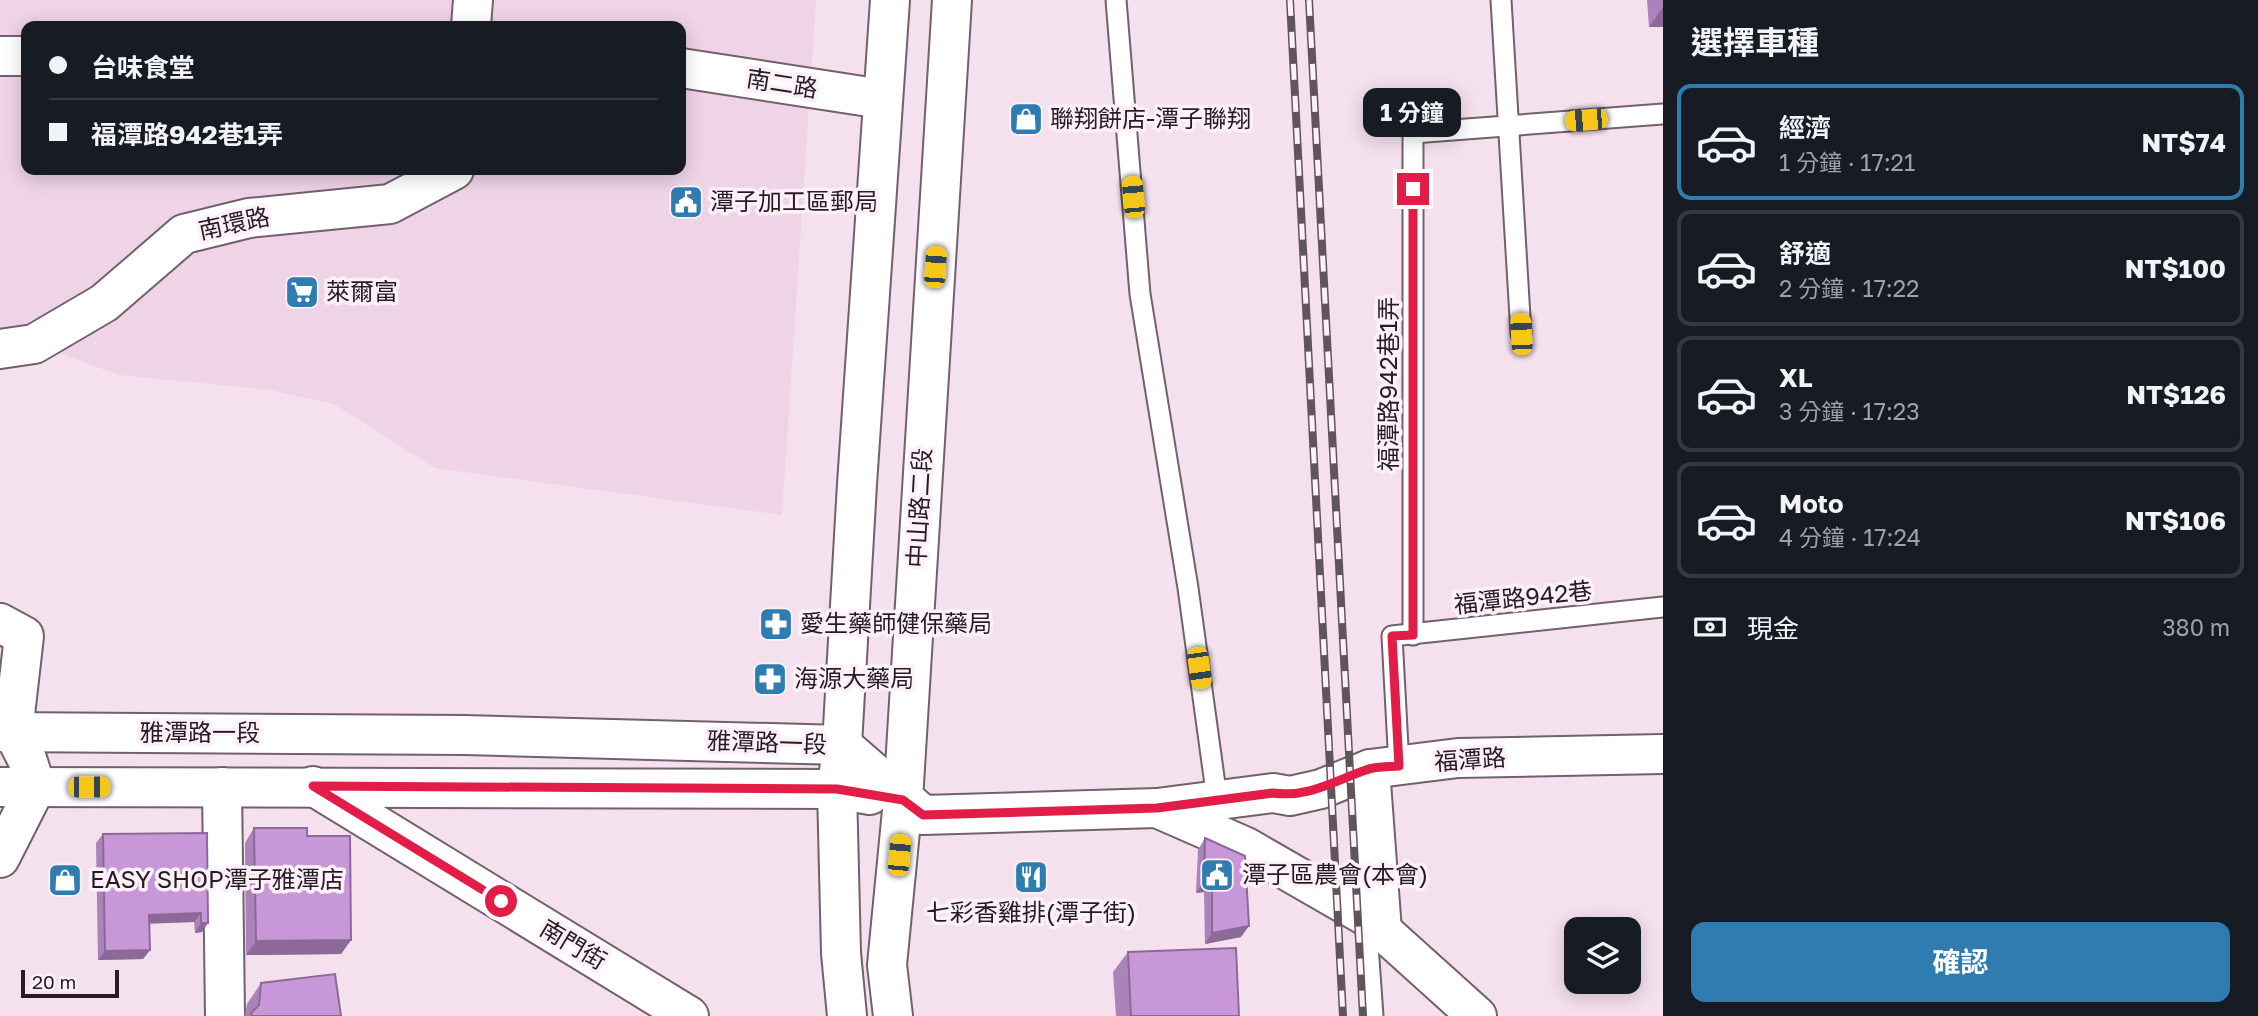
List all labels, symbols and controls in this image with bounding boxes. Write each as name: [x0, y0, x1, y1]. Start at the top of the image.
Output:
text: 選擇車種: [1691, 23, 1819, 61]
text: 台味食堂: [91, 52, 195, 83]
street label: 南二路: [744, 63, 820, 102]
callout: 1 分鐘: [1364, 88, 1462, 136]
text: 1 分鐘: [1380, 98, 1444, 126]
shop icon: 聯翔餅店-潭子聯翔: [1007, 100, 1045, 138]
place label: 聯翔餅店-潭子聯翔: [1050, 103, 1251, 132]
car: [1565, 108, 1608, 132]
icon: car: [1695, 111, 1758, 174]
text: 經濟: [1779, 112, 1831, 143]
text: 福潭路942巷1弄: [91, 119, 283, 150]
text: NT$74: [2141, 127, 2226, 158]
text: 1 分鐘 · 17:21: [1779, 148, 1915, 176]
route end: [1397, 173, 1429, 205]
car: [1121, 175, 1146, 219]
public building icon: 潭子加工區郵局: [667, 183, 705, 221]
place label: 潭子加工區郵局: [710, 186, 878, 215]
street label: 南環路: [195, 201, 272, 244]
icon: car: [1695, 237, 1758, 300]
text: 舒適: [1779, 238, 1831, 269]
car: [924, 245, 947, 289]
text: NT$100: [2125, 253, 2226, 284]
supermarket icon: 萊爾富: [283, 273, 321, 311]
text: 2 分鐘 · 17:22: [1779, 274, 1919, 302]
place label: 萊爾富: [326, 276, 398, 305]
street label: 福潭路942巷1弄: [1373, 297, 1402, 471]
car: [1510, 312, 1533, 356]
text: XL: [1779, 362, 1813, 393]
icon: car: [1695, 363, 1758, 426]
text: NT$126: [2126, 379, 2226, 410]
text: 3 分鐘 · 17:23: [1779, 397, 1920, 425]
street label: 中山路二段: [901, 447, 936, 569]
text: Moto: [1779, 488, 1844, 519]
icon: car: [1695, 489, 1758, 552]
text: NT$106: [2125, 505, 2226, 536]
text: 4 分鐘 · 17:24: [1779, 523, 1921, 551]
street label: 福潭路942巷: [1452, 575, 1594, 618]
pharmacy icon: 愛生藥師健保藥局: [757, 605, 795, 643]
place label: 愛生藥師健保藥局: [800, 608, 992, 637]
icon: cash: [1691, 608, 1729, 646]
text: 現金: [1747, 613, 1799, 644]
text: 380 m: [2162, 613, 2230, 641]
car: [1186, 646, 1213, 690]
pharmacy icon: 海源大藥局: [751, 660, 789, 698]
place label: 海源大藥局: [794, 663, 914, 692]
street label: 雅潭路一段: [140, 717, 260, 746]
street label: 雅潭路一段: [707, 725, 828, 758]
street label: 福潭路: [1433, 742, 1507, 775]
car: [69, 777, 111, 798]
car: [887, 833, 912, 877]
public building icon: 潭子區農會(本會): [1198, 856, 1236, 894]
restaurant icon: 七彩香雞排(潭子街): [1012, 858, 1050, 896]
place label: 潭子區農會(本會): [1242, 859, 1428, 888]
shop icon: EASY SHOP潭子雅潭店: [46, 861, 84, 899]
place label: EASY SHOP潭子雅潭店: [90, 864, 344, 893]
route start: [485, 885, 517, 917]
place label: 七彩香雞排(潭子街): [926, 897, 1136, 926]
street label: 南門街: [535, 913, 612, 975]
map controls: [1564, 917, 1641, 994]
button: layers: [1564, 917, 1641, 994]
button: 確認: [1691, 922, 2230, 1002]
scale bar: [21, 967, 119, 999]
text: 20 m: [32, 970, 76, 993]

